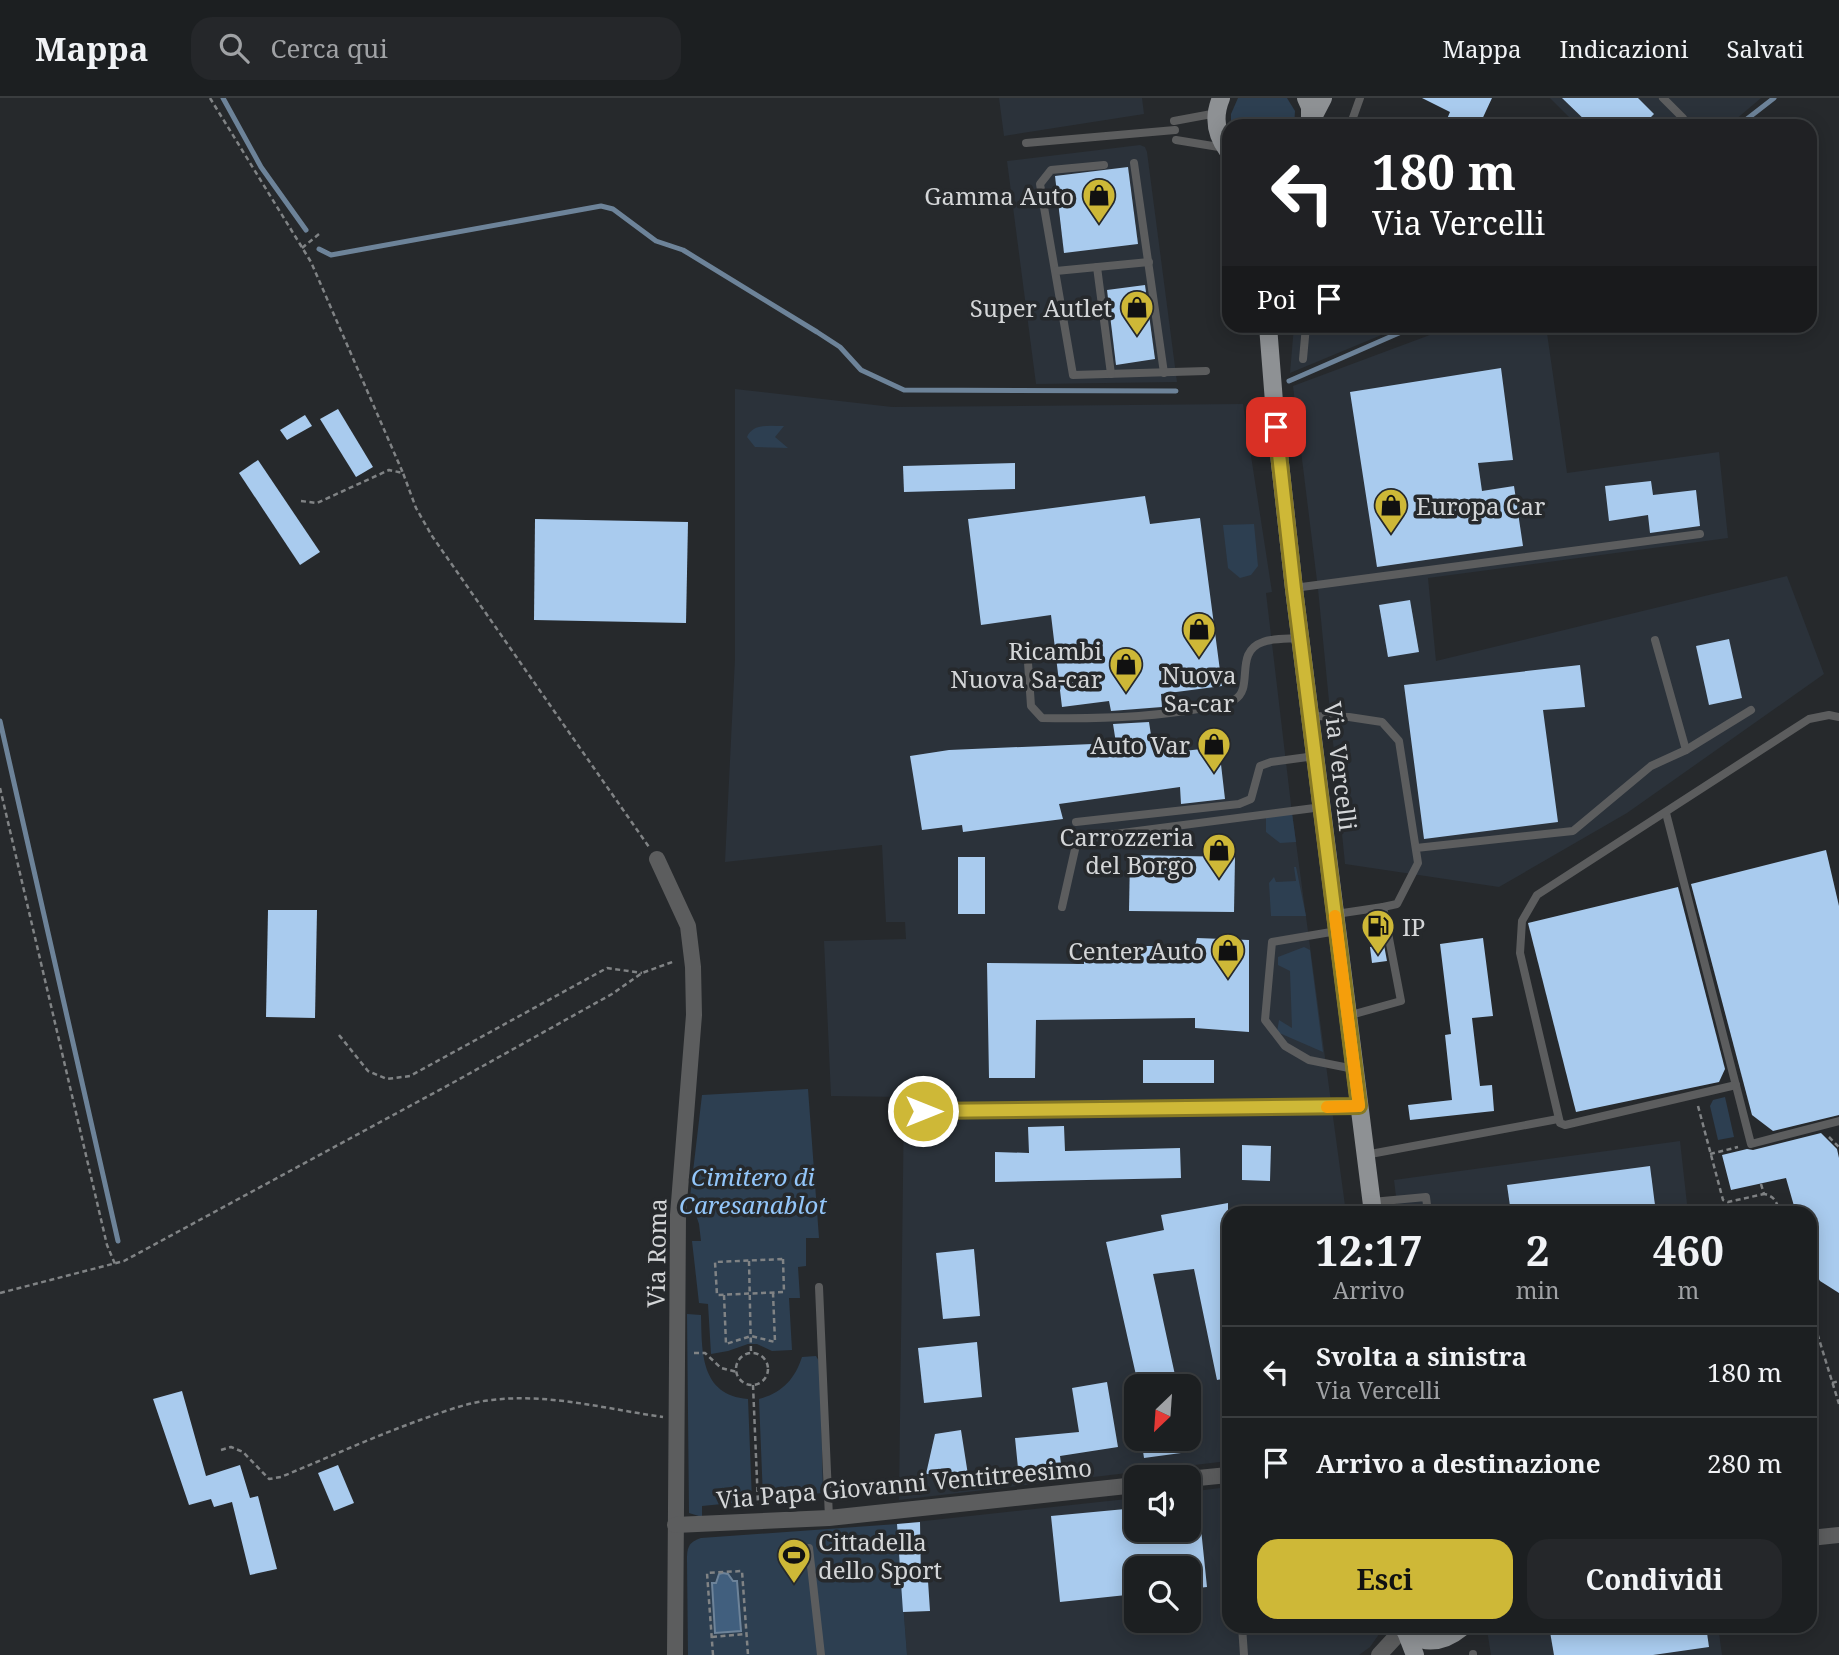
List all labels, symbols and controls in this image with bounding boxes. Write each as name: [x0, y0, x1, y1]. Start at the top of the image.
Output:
search box: [191, 17, 681, 80]
text: Mappa: [35, 26, 149, 71]
icon: search: [215, 29, 253, 67]
text: Cerca qui: [271, 30, 388, 66]
text: Mappa: [1442, 32, 1521, 65]
text: Indicazioni: [1559, 32, 1688, 65]
text: Salvati: [1726, 32, 1804, 65]
text: 180 m: [1372, 138, 1516, 204]
icon: left: [1257, 147, 1348, 238]
shop icon: Gamma Auto: [1080, 176, 1118, 225]
place label: Gamma Auto: [924, 179, 1074, 212]
text: Via Vercelli: [1372, 201, 1545, 244]
icon: arrive: [1310, 280, 1348, 318]
text: Poi: [1257, 281, 1296, 317]
shop icon: Super Autlet: [1118, 288, 1156, 337]
place label: Super Autlet: [970, 291, 1112, 324]
pin: [1246, 397, 1306, 457]
icon: arrive: [1257, 408, 1295, 446]
shop icon: Europa Car: [1372, 486, 1410, 535]
place label: Europa Car: [1416, 489, 1545, 522]
shop icon: Nuova Sa-car: [1180, 610, 1218, 659]
place label: Ricambi Nuova Sa-car: [950, 634, 1102, 695]
shop icon: Ricambi Nuova Sa-car: [1107, 645, 1145, 694]
place label: Nuova Sa-car: [1162, 658, 1236, 719]
street label: Via Vercelli: [1317, 700, 1365, 833]
shop icon: Auto Var: [1195, 725, 1233, 774]
place label: Auto Var: [1090, 728, 1190, 761]
place label: Carrozzeria del Borgo: [1059, 820, 1194, 881]
shop icon: Carrozzeria del Borgo: [1200, 831, 1238, 880]
fuel station icon: IP: [1359, 907, 1397, 956]
place label: IP: [1402, 910, 1425, 943]
shop icon: Center Auto: [1209, 931, 1247, 980]
place label: Center Auto: [1068, 934, 1204, 967]
position arrow: [886, 1074, 960, 1148]
park label: Cimitero di Caresanablot: [679, 1160, 827, 1221]
street label: Via Roma: [639, 1198, 673, 1308]
text: 12:17: [1315, 1221, 1423, 1278]
text: 2: [1526, 1221, 1550, 1278]
text: 460: [1653, 1221, 1724, 1278]
text: Arrivo: [1333, 1274, 1405, 1306]
text: min: [1516, 1274, 1560, 1306]
text: m: [1677, 1274, 1699, 1306]
text: Svolta a sinistra: [1316, 1338, 1527, 1374]
icon: left: [1257, 1353, 1295, 1391]
text: 180 m: [1707, 1354, 1782, 1390]
north arrow: [1124, 1374, 1200, 1451]
map controls: [1124, 1374, 1201, 1633]
text: Via Vercelli: [1316, 1374, 1440, 1406]
icon: arrive: [1257, 1444, 1295, 1482]
text: Arrivo a destinazione: [1316, 1445, 1601, 1481]
text: 280 m: [1707, 1445, 1782, 1481]
street label: Via Papa Giovanni Ventitreesimo: [715, 1450, 1093, 1516]
button: sound: [1124, 1465, 1201, 1542]
place label: Cittadella dello Sport: [818, 1525, 942, 1586]
sports icon: Cittadella dello Sport: [775, 1536, 813, 1585]
button: Esci: [1257, 1539, 1513, 1619]
button: Condividi: [1527, 1539, 1782, 1619]
button: search: [1124, 1556, 1201, 1633]

